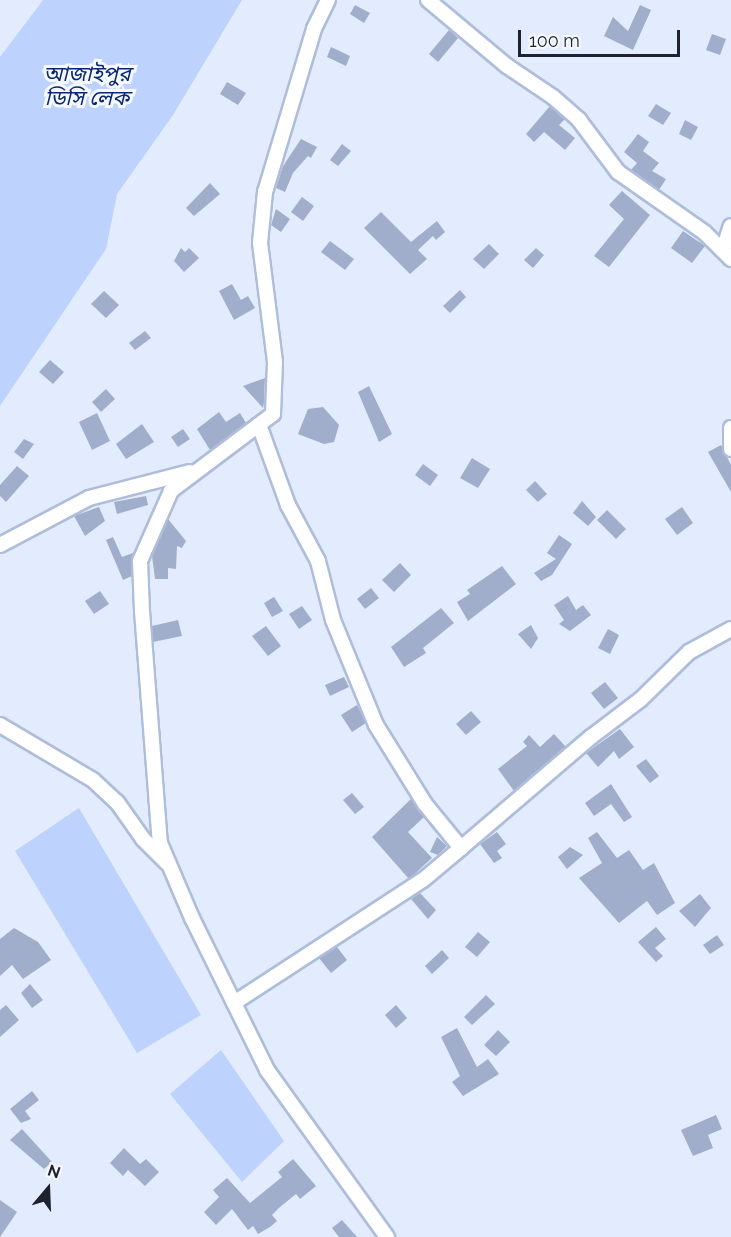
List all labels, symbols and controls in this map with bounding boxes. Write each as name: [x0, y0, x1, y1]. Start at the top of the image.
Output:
scale bar: [521, 18, 683, 56]
text: 100 m: [529, 30, 580, 51]
water label: আজাইপুর ডিসি লেক: [44, 61, 130, 111]
north arrow: [18, 1159, 78, 1219]
text: N: [45, 1161, 63, 1182]

